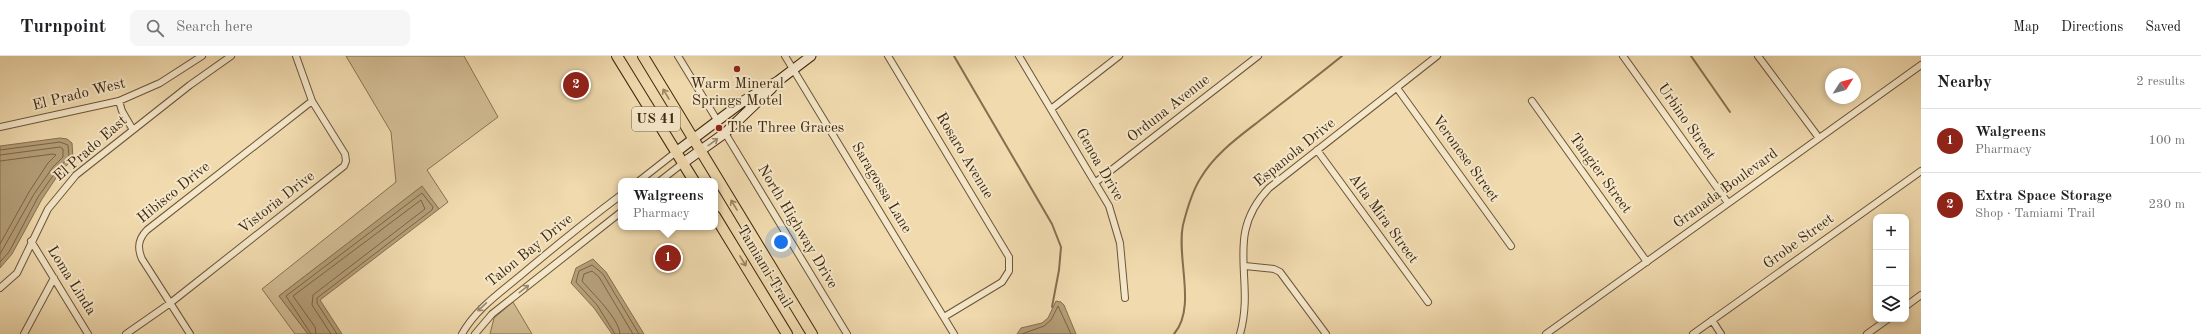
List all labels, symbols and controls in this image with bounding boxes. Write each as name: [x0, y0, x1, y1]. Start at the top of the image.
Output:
search box: [130, 10, 410, 46]
icon: search: [144, 17, 166, 39]
text: Turnpoint: [20, 18, 106, 37]
text: Search here: [176, 20, 253, 35]
text: Map: [2013, 20, 2039, 34]
text: Directions: [2061, 20, 2123, 34]
text: Saved: [2145, 20, 2181, 34]
marker: Warm Mineral Springs Motel: [732, 64, 742, 74]
north arrow: [1825, 68, 1861, 104]
pin: 2: [563, 70, 589, 100]
street label: Orduna Avenue: [1125, 72, 1213, 146]
text: Nearby: [1937, 74, 1992, 91]
text: 2 results: [2136, 75, 2185, 88]
street label: El Prado West: [31, 76, 127, 114]
place label: Warm Mineral Springs Motel: [690, 77, 784, 109]
street label: Urbino Street: [1654, 81, 1718, 163]
one-way arrow: [662, 88, 670, 100]
road number: US 41: [632, 107, 680, 131]
street label: Rosaro Avenue: [932, 110, 996, 202]
street label: El Prado East: [52, 113, 130, 185]
street label: Veronese Street: [1429, 113, 1501, 205]
street label: Espanola Drive: [1252, 116, 1338, 190]
place label: The Three Graces: [727, 121, 844, 136]
marker: The Three Graces: [714, 123, 724, 133]
text: Walgreens: [1975, 125, 2046, 140]
street label: Genoa Drive: [1072, 126, 1126, 204]
street label: Tangier Street: [1566, 131, 1634, 217]
text: 1: [1946, 134, 1954, 147]
text: 100 m: [2148, 134, 2185, 147]
one-way arrow: [707, 138, 718, 146]
street label: Saragossa Lane: [848, 140, 914, 236]
text: Pharmacy: [1975, 143, 2032, 156]
street label: Granada Boulevard: [1671, 146, 1781, 232]
street label: Hibisco Drive: [135, 159, 213, 227]
street label: North Highway Drive: [754, 163, 840, 292]
street label: Vistoria Drive: [236, 169, 318, 237]
street label: Alta Mira Street: [1346, 172, 1420, 266]
popup: [618, 178, 718, 230]
text: Walgreens: [633, 189, 703, 204]
text: Extra Space Storage: [1975, 189, 2112, 204]
text: 2: [1946, 198, 1954, 211]
text: 230 m: [2148, 198, 2185, 211]
one-way arrow: [729, 199, 737, 211]
text: Pharmacy: [633, 207, 690, 220]
text: Shop · Tamiami Trail: [1975, 207, 2095, 220]
street label: Talon Bay Drive: [484, 211, 576, 290]
street label: Grobe Street: [1761, 212, 1837, 272]
map controls: [1873, 214, 1909, 322]
button: +: [1873, 214, 1909, 250]
street label: Tamiami Trail: [734, 223, 794, 311]
your location: [771, 232, 791, 252]
pin: 1: [655, 243, 681, 273]
street label: Loma Linda: [44, 244, 98, 319]
button: −: [1873, 250, 1909, 286]
one-way arrow: [739, 255, 747, 267]
one-way arrow: [518, 284, 529, 293]
button: layers: [1873, 286, 1909, 322]
one-way arrow: [477, 303, 487, 312]

